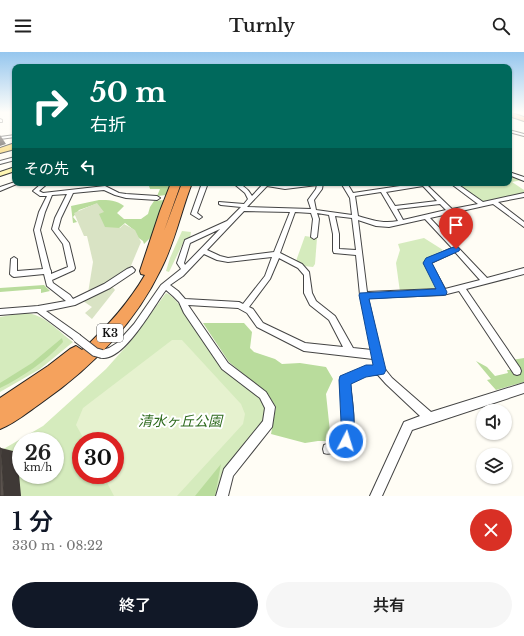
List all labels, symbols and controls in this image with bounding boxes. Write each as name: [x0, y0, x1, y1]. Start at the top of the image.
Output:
icon: menu: [12, 15, 34, 37]
text: Turnly: [229, 15, 295, 37]
icon: search: [490, 15, 512, 37]
text: 50 m: [90, 75, 166, 110]
icon: right: [24, 80, 76, 132]
text: 右折: [90, 114, 126, 136]
icon: left: [77, 156, 99, 178]
text: その先: [24, 159, 69, 178]
pin: [439, 208, 473, 249]
icon: arrive: [445, 214, 467, 236]
road number: K3: [97, 324, 123, 342]
map controls: [476, 404, 512, 484]
button: sound: [476, 404, 512, 440]
park label: 清水ヶ丘公園: [138, 412, 224, 430]
position arrow: [325, 420, 367, 462]
speed limit sign: 30: [72, 432, 124, 484]
text: 26: [25, 441, 51, 465]
button: layers: [476, 448, 512, 484]
text: km/h: [24, 461, 52, 474]
text: 1 分: [12, 507, 53, 536]
button: close: [470, 509, 512, 551]
text: 330 m · 08:22: [12, 537, 103, 554]
button: 終了: [12, 582, 258, 628]
button: 共有: [266, 582, 512, 628]

